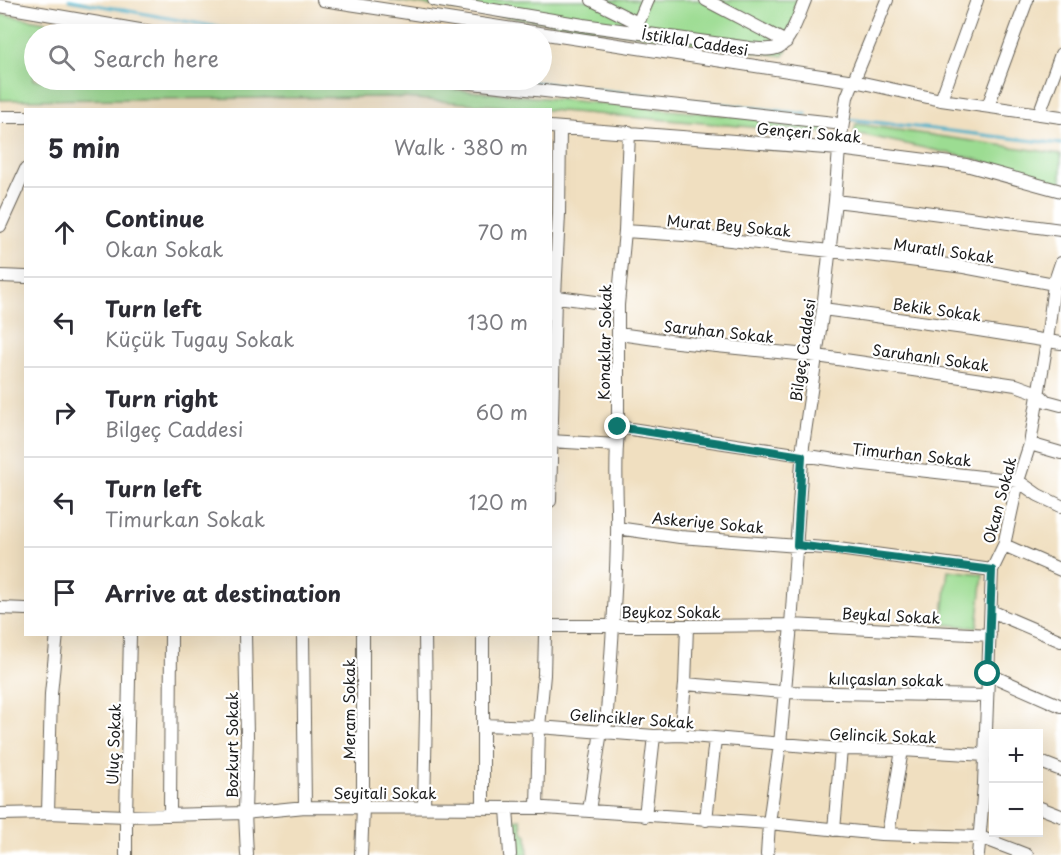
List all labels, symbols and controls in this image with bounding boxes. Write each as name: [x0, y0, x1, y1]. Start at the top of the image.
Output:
street label: İstiklal Caddesi: [640, 21, 750, 61]
search box: [24, 24, 552, 90]
icon: search: [45, 41, 78, 74]
text: Search here: [93, 41, 219, 74]
street label: Gençeri Sokak: [756, 116, 862, 148]
text: 5 min: [48, 128, 120, 167]
text: Walk · 380 m: [394, 132, 528, 162]
text: Continue: [105, 201, 204, 234]
street label: Murat Bey Sokak: [666, 208, 793, 242]
icon: ahead: [48, 216, 81, 249]
text: 70 m: [478, 217, 528, 247]
street label: Muratlı Sokak: [892, 232, 996, 269]
text: Okan Sokak: [105, 234, 224, 264]
street label: Konaklar Sokak: [591, 283, 617, 400]
text: Turn left: [105, 291, 202, 324]
street label: Bekik Sokak: [891, 291, 983, 327]
street label: Bilgeç Caddesi: [783, 297, 821, 403]
icon: left: [48, 306, 81, 339]
text: 130 m: [468, 307, 528, 337]
street label: Saruhan Sokak: [663, 314, 776, 348]
text: Küçük Tugay Sokak: [105, 324, 294, 354]
street label: Saruhanlı Sokak: [871, 337, 991, 377]
text: Turn right: [105, 381, 218, 414]
icon: right: [48, 396, 81, 429]
text: 60 m: [476, 397, 528, 427]
route end: [604, 413, 630, 439]
text: Bilgeç Caddesi: [105, 414, 243, 444]
street label: Timurhan Sokak: [851, 436, 973, 472]
street label: Okan Sokak: [976, 454, 1022, 546]
text: Turn left: [105, 471, 202, 504]
icon: left: [48, 486, 81, 519]
text: 120 m: [469, 487, 528, 517]
text: Timurkan Sokak: [105, 504, 265, 534]
street label: Askeriye Sokak: [651, 506, 765, 538]
icon: arrive: [48, 576, 81, 609]
text: Arrive at destination: [105, 576, 341, 609]
street label: Beykoz Sokak: [621, 600, 721, 623]
street label: Beykal Sokak: [841, 601, 941, 629]
street label: Meram Sokak: [337, 658, 360, 759]
route start: [974, 660, 1000, 686]
street label: kılıçaslan sokak: [828, 666, 944, 692]
street label: Bozkurt Sokak: [220, 691, 243, 798]
street label: Uluç Sokak: [100, 702, 126, 785]
street label: Gelincikler Sokak: [569, 702, 695, 734]
street label: Gelincik Sokak: [829, 722, 937, 748]
map controls: [989, 729, 1043, 837]
button: +: [989, 729, 1043, 783]
street label: Seyitali Sokak: [333, 781, 437, 804]
button: −: [989, 783, 1043, 837]

